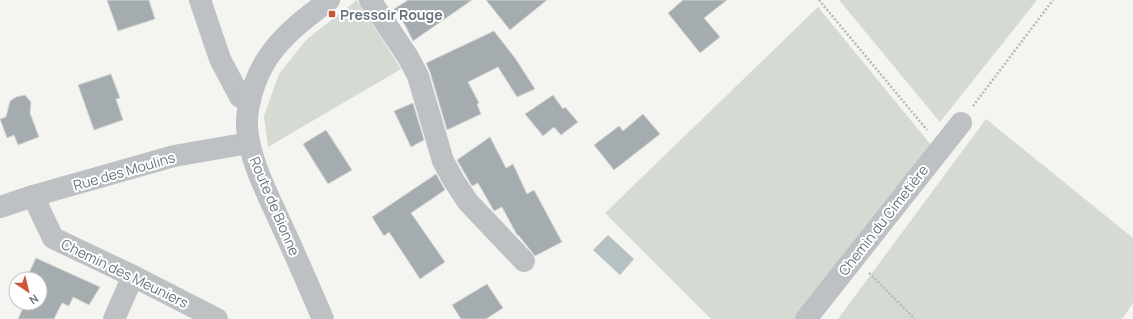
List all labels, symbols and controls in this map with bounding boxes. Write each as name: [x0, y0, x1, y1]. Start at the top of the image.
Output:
place label: Pressoir Rouge: [340, 5, 443, 24]
marker: Pressoir Rouge: [327, 9, 337, 19]
street label: Rue des Moulins: [71, 147, 177, 195]
street label: Route de Bionne: [246, 154, 304, 258]
street label: Chemin du Cimetière: [834, 161, 932, 279]
street label: Chemin des Meuniers: [58, 234, 192, 312]
north arrow: [8, 271, 48, 311]
text: N: [26, 291, 42, 308]

